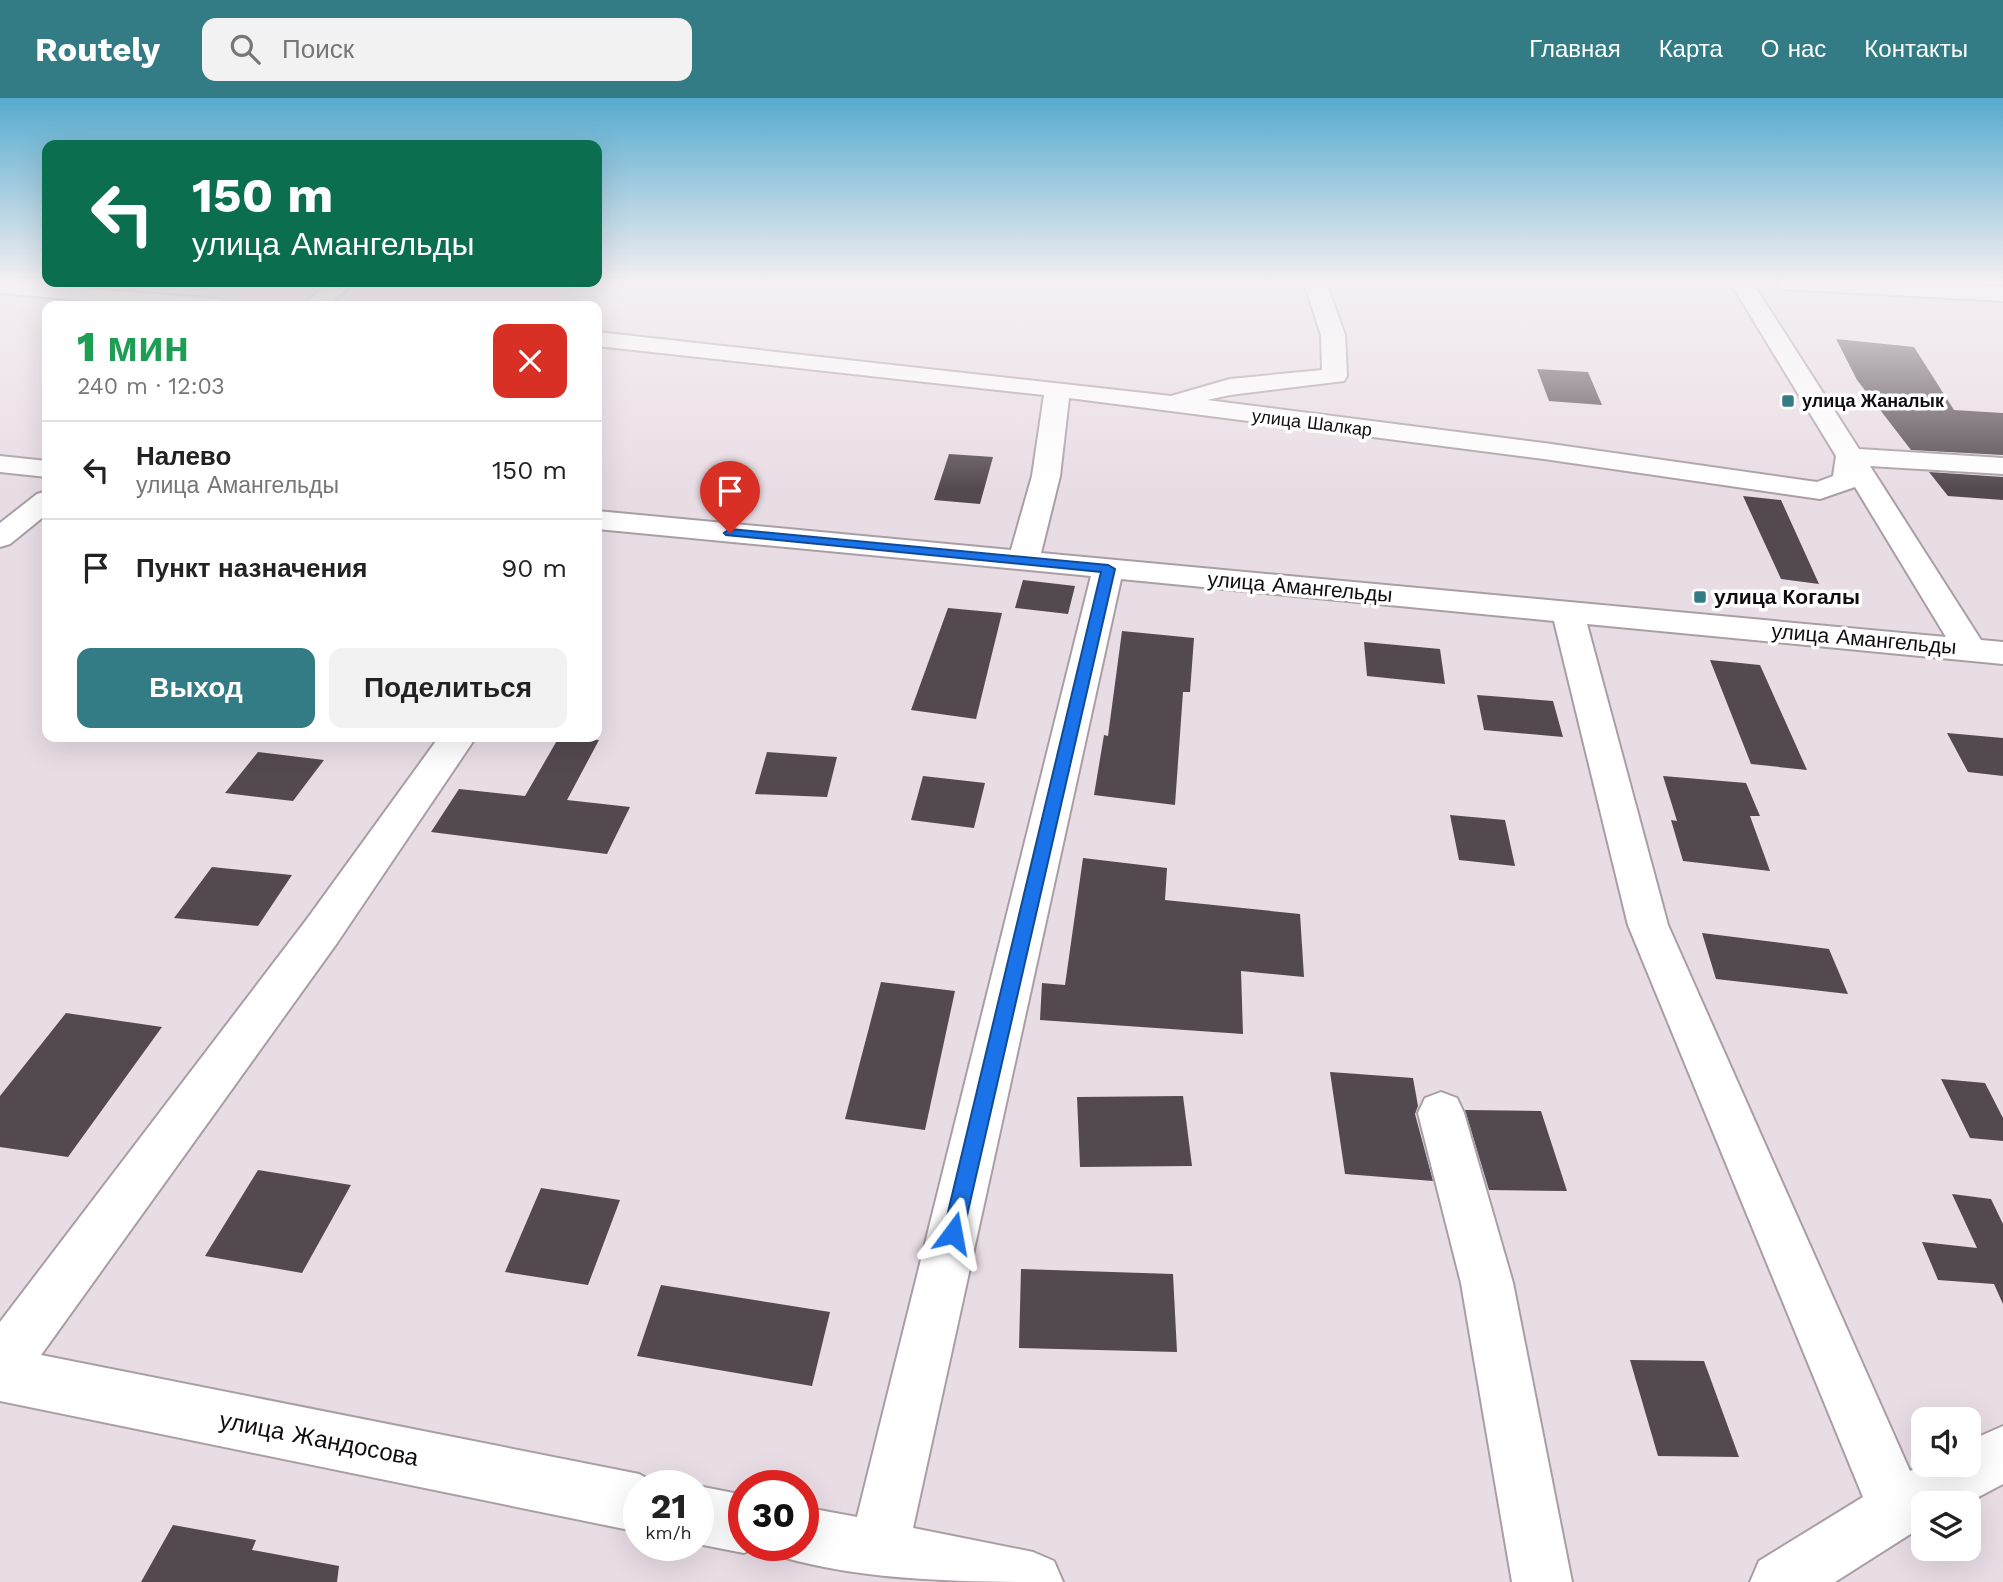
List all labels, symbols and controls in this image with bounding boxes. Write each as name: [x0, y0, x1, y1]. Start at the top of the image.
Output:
search box: [202, 18, 692, 81]
text: Routely: [35, 30, 160, 69]
icon: search: [226, 30, 264, 68]
text: Поиск: [282, 34, 354, 64]
text: Главная: [1529, 35, 1621, 63]
text: Карта: [1659, 35, 1723, 63]
text: О нас: [1761, 35, 1826, 63]
text: Контакты: [1864, 35, 1968, 63]
text: 150 m: [192, 166, 333, 224]
icon: left: [77, 168, 168, 259]
text: улица Амангельды: [192, 225, 474, 263]
text: 1 мин: [77, 322, 189, 371]
button: close: [493, 324, 567, 398]
text: 240 m · 12:03: [77, 373, 225, 400]
place label: улица Жаналык: [1802, 390, 1945, 411]
marker: улица Жаналык: [1780, 393, 1796, 409]
street label: улица Шалкар: [1251, 405, 1373, 440]
text: Налево: [136, 441, 231, 471]
icon: left: [77, 451, 115, 489]
text: 150 m: [492, 455, 567, 485]
pin: [700, 461, 760, 533]
text: улица Амангельды: [136, 472, 339, 499]
icon: arrive: [711, 472, 749, 510]
icon: arrive: [77, 549, 115, 587]
text: Пункт назначения: [136, 553, 367, 583]
text: 90 m: [501, 553, 567, 583]
street label: улица Амангельды: [1207, 566, 1393, 607]
place label: улица Когалы: [1714, 584, 1860, 609]
marker: улица Когалы: [1692, 589, 1708, 605]
street label: улица Амангельды: [1771, 618, 1957, 659]
button: Выход: [77, 648, 315, 728]
button: Поделиться: [329, 648, 567, 728]
position arrow: [916, 1196, 990, 1270]
street label: улица Жандосова: [217, 1406, 421, 1472]
map controls: [1911, 1407, 1981, 1561]
button: sound: [1911, 1407, 1981, 1477]
speed limit sign: 30: [728, 1470, 819, 1561]
text: 21: [651, 1485, 686, 1527]
button: layers: [1911, 1491, 1981, 1561]
text: km/h: [645, 1522, 692, 1543]

